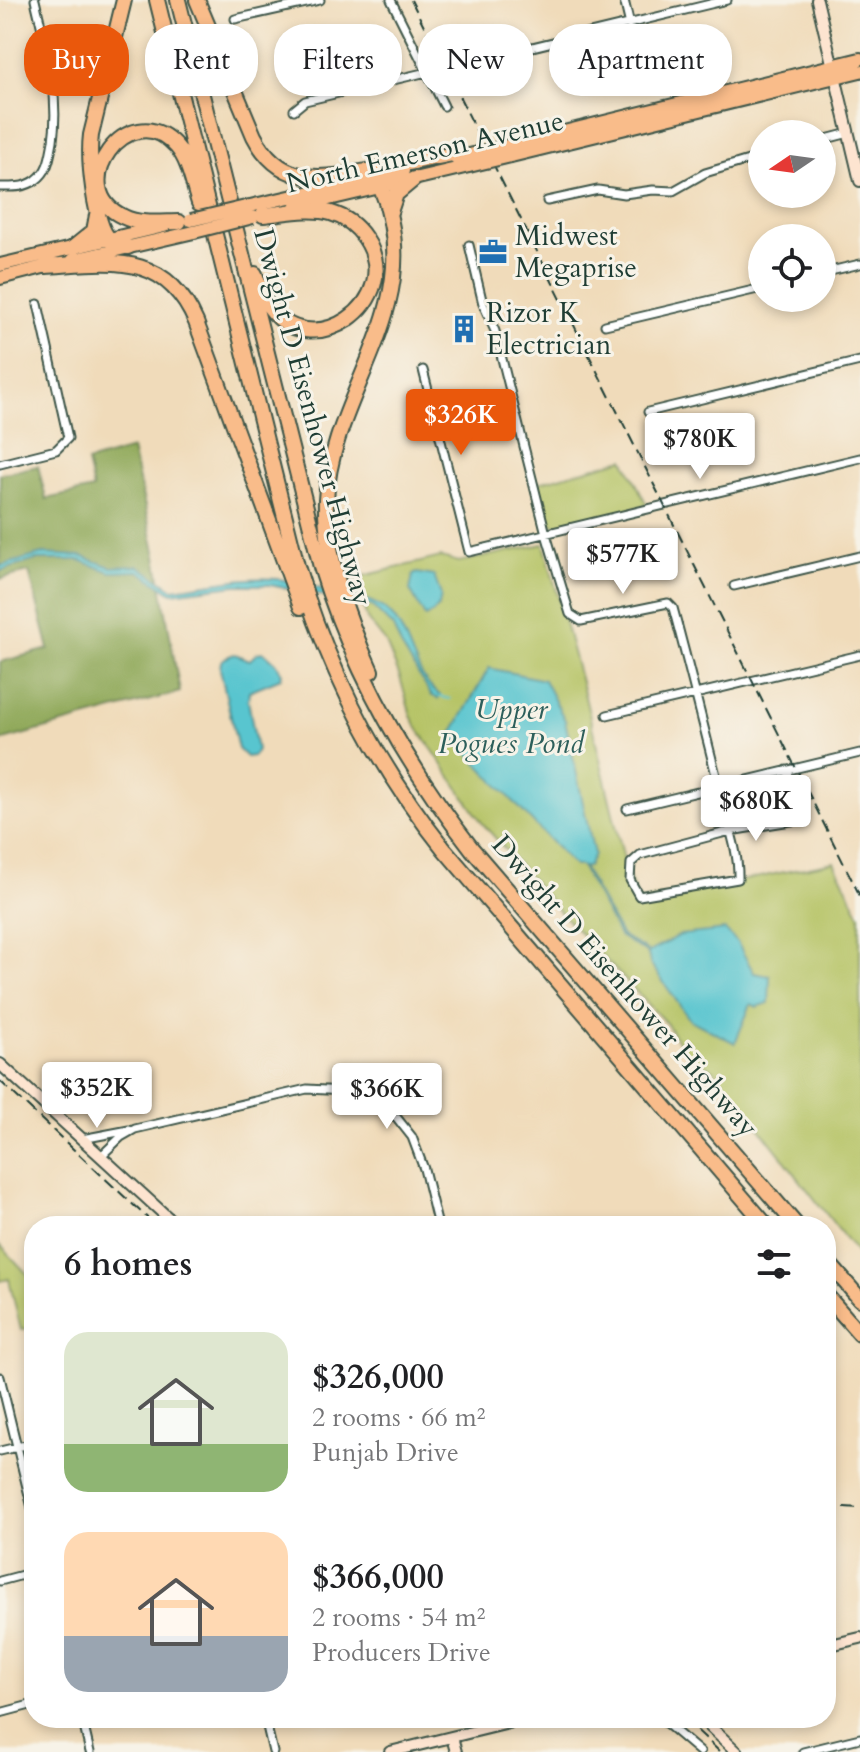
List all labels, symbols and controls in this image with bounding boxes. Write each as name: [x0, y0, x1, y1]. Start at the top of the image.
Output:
chip: Buy: [24, 24, 129, 96]
chip: Rent: [145, 24, 258, 96]
chip: Filters: [274, 24, 402, 96]
chip: New: [418, 24, 533, 96]
chip: Apartment: [549, 24, 732, 96]
street label: North Emerson Avenue: [283, 102, 567, 202]
north arrow: [748, 120, 836, 208]
map controls: [748, 120, 836, 312]
place label: Midwest Megaprise: [515, 217, 637, 287]
street label: Dwight D Eisenhower Highway: [244, 224, 382, 610]
button: locate: [748, 224, 836, 312]
office icon: Midwest Megaprise: [478, 237, 508, 267]
place label: Rizor K Electrician: [486, 294, 612, 364]
building icon: Rizor K Electrician: [449, 314, 479, 344]
pin: $326K: [405, 389, 517, 457]
text: $326K: [424, 397, 498, 432]
pin: $780K: [644, 413, 756, 481]
text: $780K: [663, 421, 737, 456]
pin: $577K: [567, 528, 679, 596]
text: $577K: [586, 536, 660, 571]
water label: Upper Pogues Pond: [438, 689, 586, 764]
pin: $680K: [700, 775, 812, 843]
text: $680K: [719, 783, 793, 818]
street label: Dwight D Eisenhower Highway: [483, 827, 767, 1145]
pin: $352K: [41, 1062, 153, 1130]
pin: $366K: [331, 1063, 443, 1131]
text: $352K: [60, 1070, 134, 1105]
text: $366K: [350, 1071, 424, 1106]
text: 6 homes: [64, 1241, 192, 1287]
icon: filters: [752, 1242, 796, 1286]
text: $326,000: [312, 1354, 444, 1400]
icon: home: [128, 1364, 224, 1460]
text: 2 rooms · 66 m²: [312, 1400, 485, 1435]
text: Punjab Drive: [312, 1435, 459, 1470]
text: $366,000: [312, 1554, 444, 1600]
icon: home: [128, 1564, 224, 1660]
text: 2 rooms · 54 m²: [312, 1600, 485, 1635]
text: Producers Drive: [312, 1635, 491, 1670]

